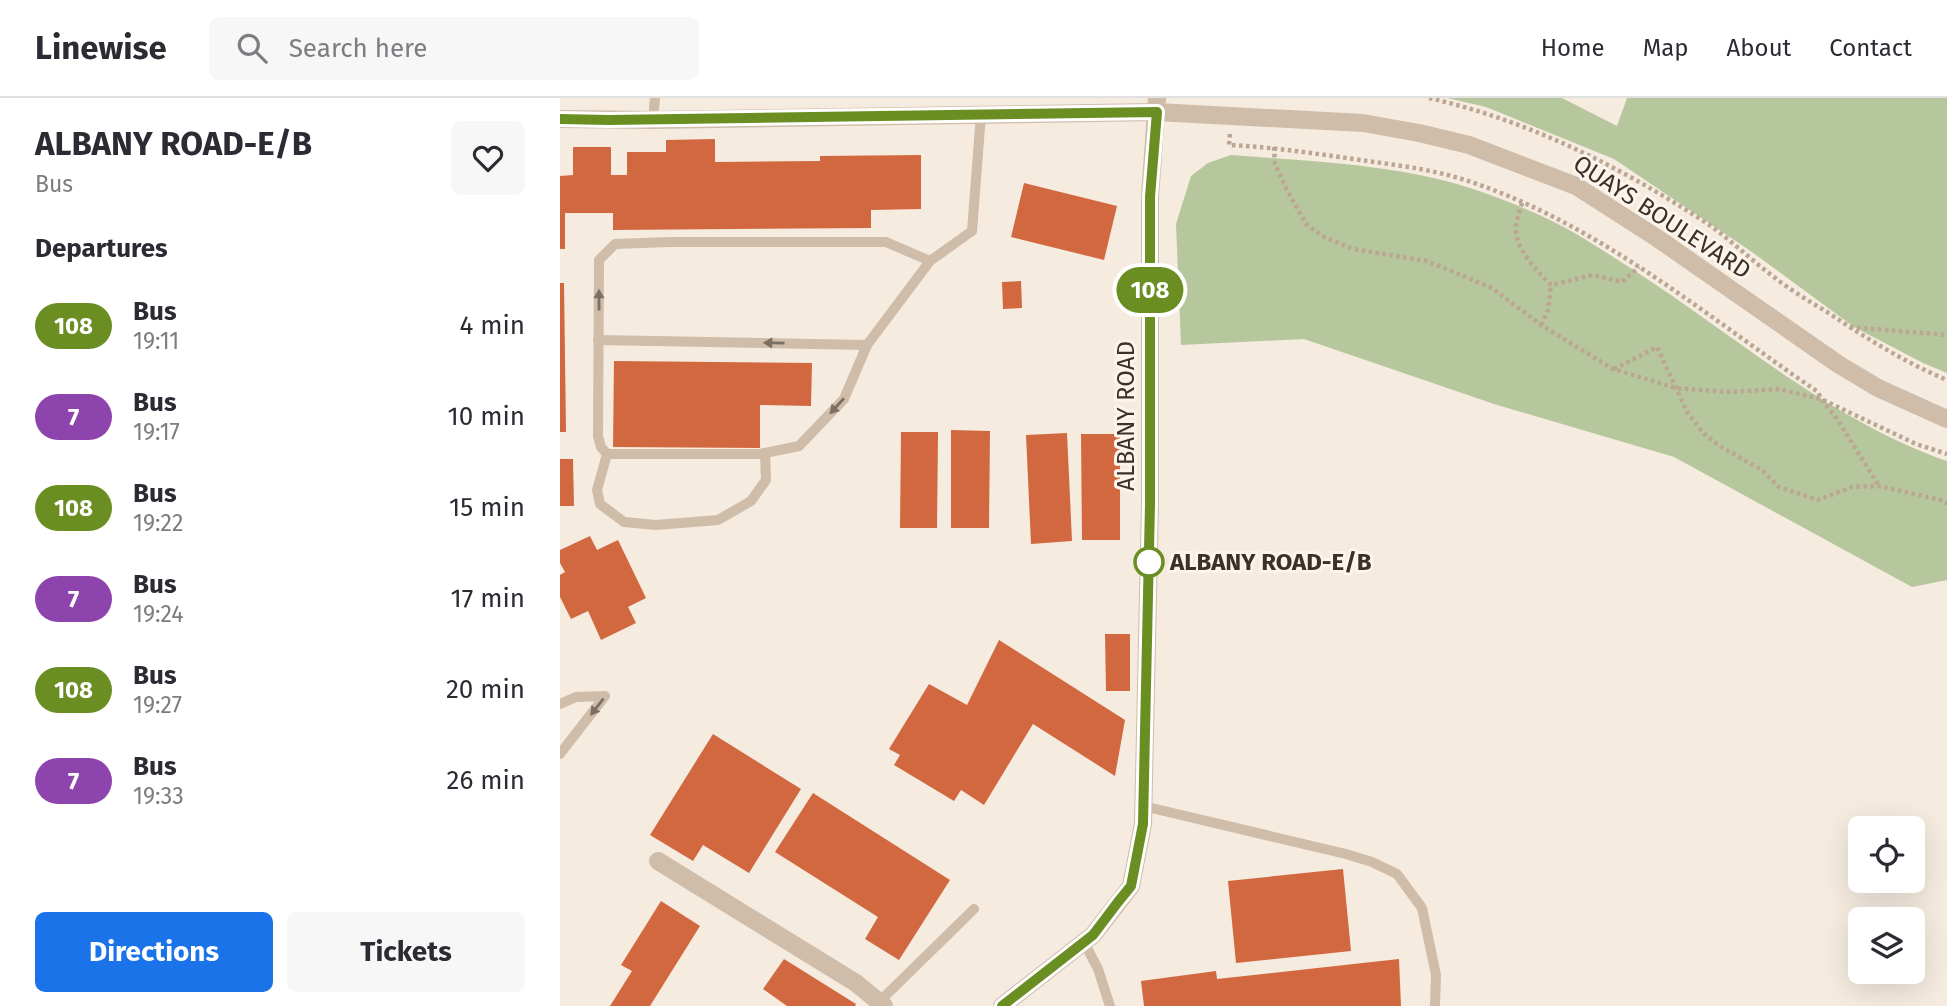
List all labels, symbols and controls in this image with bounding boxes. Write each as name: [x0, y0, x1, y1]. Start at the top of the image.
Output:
search box: [209, 17, 699, 80]
text: Linewise: [35, 28, 167, 68]
icon: search: [233, 29, 271, 67]
text: Search here: [289, 33, 428, 64]
text: Home: [1541, 34, 1605, 62]
text: Map: [1643, 34, 1689, 62]
text: About: [1727, 34, 1791, 62]
text: Contact: [1829, 34, 1912, 62]
button: heart: [451, 121, 525, 195]
text: ALBANY ROAD-E/B: [35, 124, 312, 164]
street label: QUAYS BOULEVARD: [1568, 149, 1756, 285]
text: Bus: [35, 170, 73, 198]
text: Departures: [35, 233, 168, 264]
line badge: 108: [1110, 267, 1190, 313]
text: 108: [1130, 276, 1170, 304]
one-way arrow: [593, 288, 605, 310]
text: Bus: [133, 296, 176, 327]
text: 4 min: [459, 310, 525, 341]
text: 108: [54, 312, 93, 340]
text: 19:11: [133, 327, 179, 355]
one-way arrow: [763, 338, 785, 349]
street label: ALBANY ROAD: [1112, 341, 1140, 491]
text: Bus: [133, 387, 176, 418]
one-way arrow: [829, 397, 845, 415]
text: 10 min: [447, 401, 525, 432]
text: 7: [68, 403, 79, 431]
text: 19:17: [133, 418, 180, 446]
text: Bus: [133, 478, 176, 509]
text: 15 min: [449, 492, 525, 523]
text: 108: [54, 494, 93, 522]
text: 19:22: [133, 509, 183, 537]
marker: ALBANY ROAD-E/B: [1134, 547, 1164, 577]
place label: ALBANY ROAD-E/B: [1169, 548, 1372, 576]
text: Bus: [133, 569, 176, 600]
text: 17 min: [450, 583, 525, 614]
text: 7: [68, 585, 79, 613]
text: 19:24: [133, 600, 184, 628]
text: Bus: [133, 660, 176, 691]
text: 20 min: [446, 674, 525, 705]
text: 108: [54, 676, 93, 704]
text: 19:27: [133, 691, 182, 719]
one-way arrow: [589, 697, 604, 715]
text: Bus: [133, 751, 176, 782]
text: 26 min: [447, 765, 525, 796]
text: 7: [68, 767, 79, 795]
text: 19:33: [133, 782, 184, 810]
map controls: [1848, 816, 1925, 984]
button: locate: [1848, 816, 1925, 893]
button: layers: [1848, 907, 1925, 984]
button: Directions: [35, 912, 273, 992]
button: Tickets: [287, 912, 525, 992]

